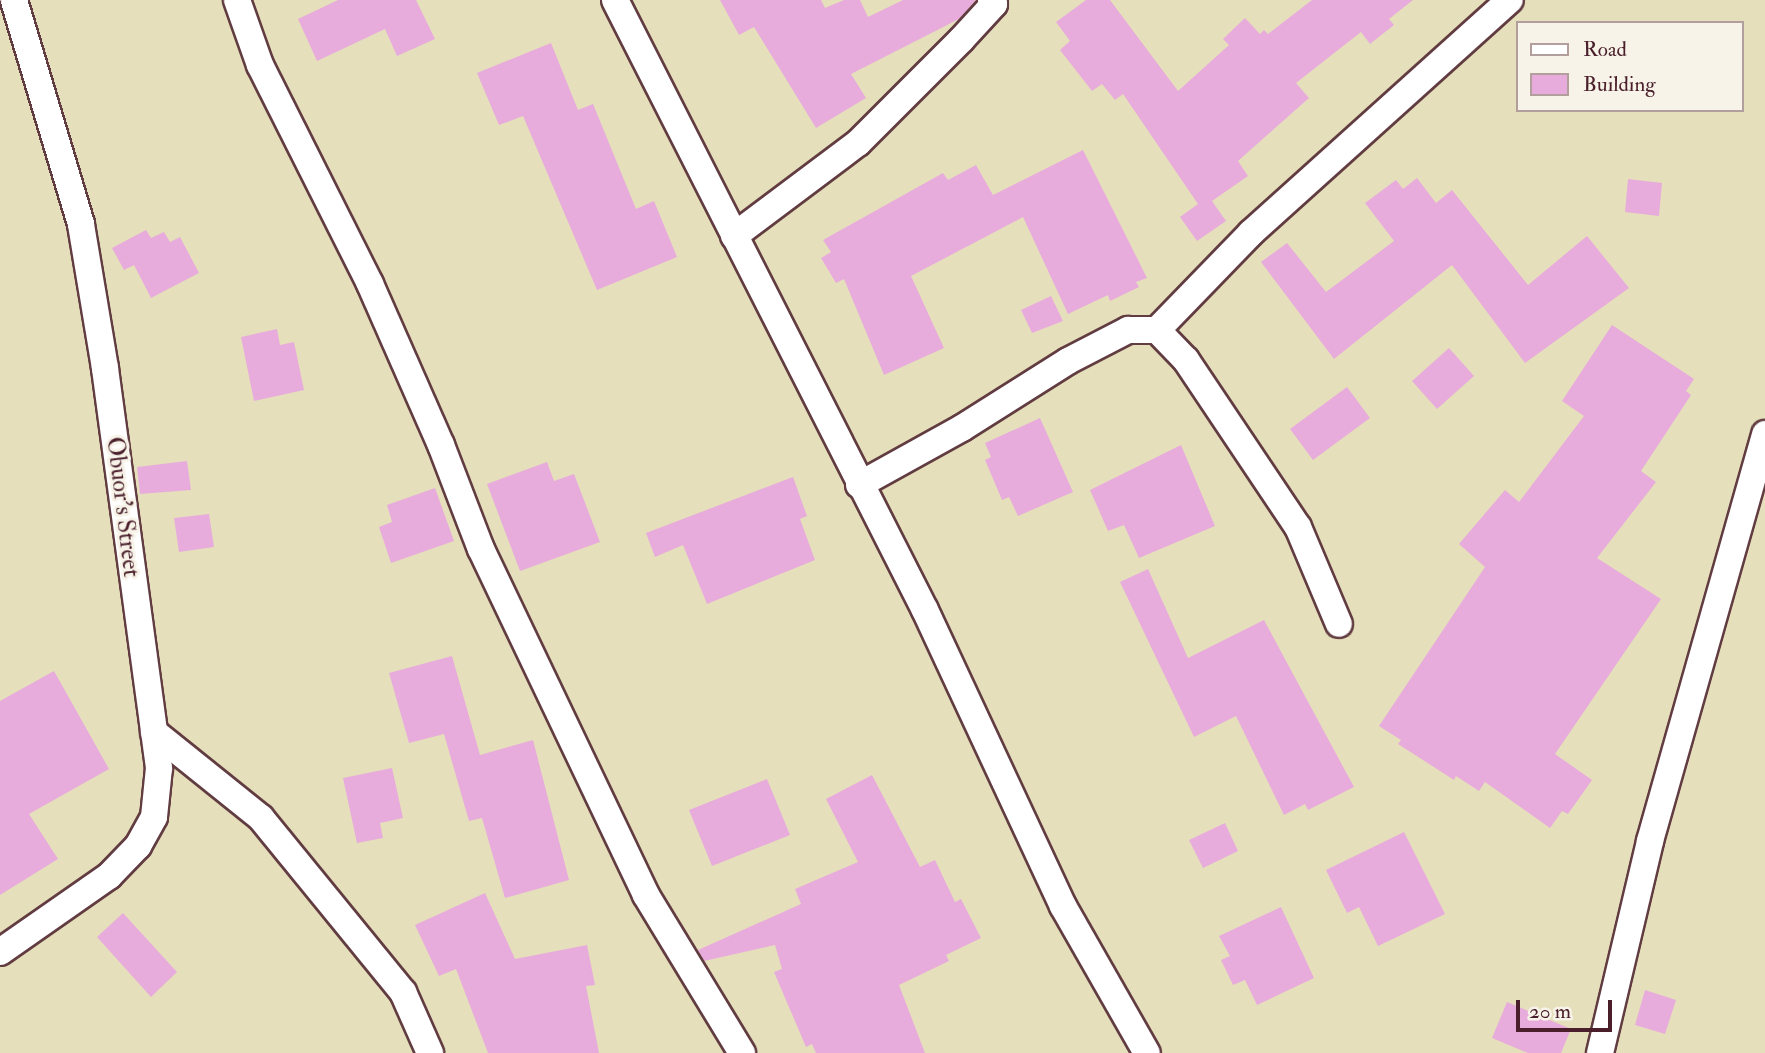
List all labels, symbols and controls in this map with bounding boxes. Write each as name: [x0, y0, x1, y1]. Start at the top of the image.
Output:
legend: [1516, 21, 1744, 112]
text: Road: [1583, 36, 1627, 63]
text: Building: [1583, 71, 1656, 98]
street label: Obuor’s Street: [100, 435, 146, 579]
scale bar: [1520, 986, 1616, 1030]
text: 20 m: [1529, 998, 1571, 1025]

